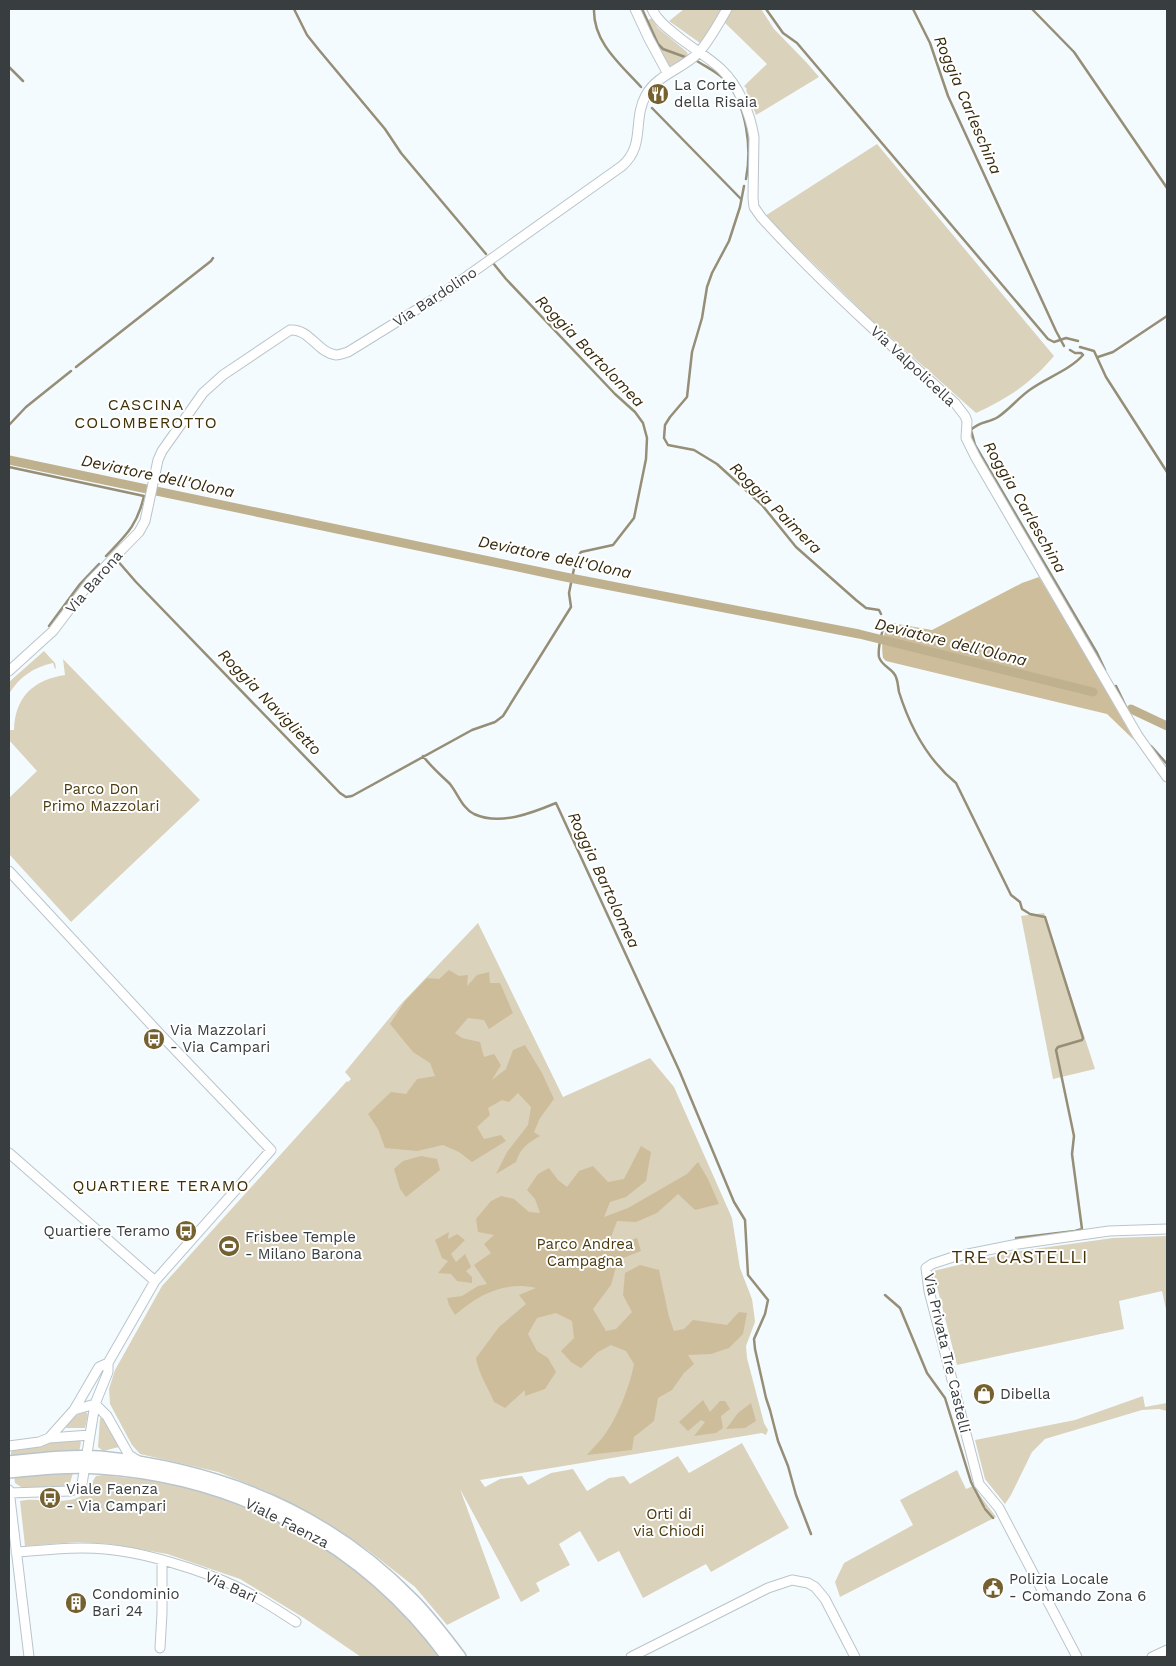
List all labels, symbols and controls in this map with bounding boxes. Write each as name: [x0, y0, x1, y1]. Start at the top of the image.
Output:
water label: Roggia Carleschina: [930, 33, 1006, 177]
place label: La Corte della Risaia: [674, 76, 758, 111]
restaurant icon: La Corte della Risaia: [646, 82, 670, 106]
street label: Via Bardolino: [390, 263, 480, 331]
water label: Roggia Bartolomea: [532, 291, 648, 411]
street label: Via Valpolicella: [867, 322, 960, 410]
district label: CASCINA COLOMBEROTTO: [74, 395, 218, 432]
water label: Roggia Carleschina: [980, 438, 1070, 576]
water label: Deviatore dell'Olona: [80, 450, 236, 502]
water label: Roggia Paimera: [726, 458, 826, 558]
water label: Deviatore dell'Olona: [477, 531, 633, 583]
street label: Via Barona: [62, 546, 127, 617]
water label: Deviatore dell'Olona: [873, 614, 1029, 670]
water label: Roggia Naviglietto: [214, 645, 326, 759]
park label: Parco Don Primo Mazzolari: [43, 780, 159, 815]
water label: Roggia Bartolomea: [564, 809, 644, 951]
place label: Via Mazzolari - Via Campari: [170, 1021, 270, 1056]
bus stop icon: Via Mazzolari - Via Campari: [142, 1027, 166, 1051]
district label: QUARTIERE TERAMO: [73, 1176, 250, 1195]
bus stop icon: Quartiere Teramo: [174, 1219, 198, 1243]
place label: Quartiere Teramo: [43, 1222, 170, 1240]
place label: Frisbee Temple - Milano Barona: [245, 1228, 362, 1263]
sports icon: Frisbee Temple - Milano Barona: [217, 1234, 241, 1258]
park label: Parco Andrea Campagna: [536, 1235, 634, 1270]
district label: TRE CASTELLI: [952, 1246, 1088, 1267]
street label: Via Privata Tre Castelli: [920, 1271, 974, 1435]
shop icon: Dibella: [972, 1382, 996, 1406]
place label: Dibella: [1000, 1385, 1051, 1403]
place label: Viale Faenza - Via Campari: [66, 1480, 166, 1515]
bus stop icon: Viale Faenza - Via Campari: [38, 1486, 62, 1510]
street label: Viale Faenza: [242, 1494, 332, 1552]
park label: Orti di via Chiodi: [633, 1505, 705, 1540]
street label: Via Bari: [202, 1568, 260, 1606]
place label: Polizia Locale - Comando Zona 6: [1009, 1570, 1146, 1605]
public building icon: Polizia Locale - Comando Zona 6: [981, 1576, 1005, 1600]
place label: Condominio Bari 24: [92, 1585, 180, 1620]
building icon: Condominio Bari 24: [64, 1591, 88, 1615]

